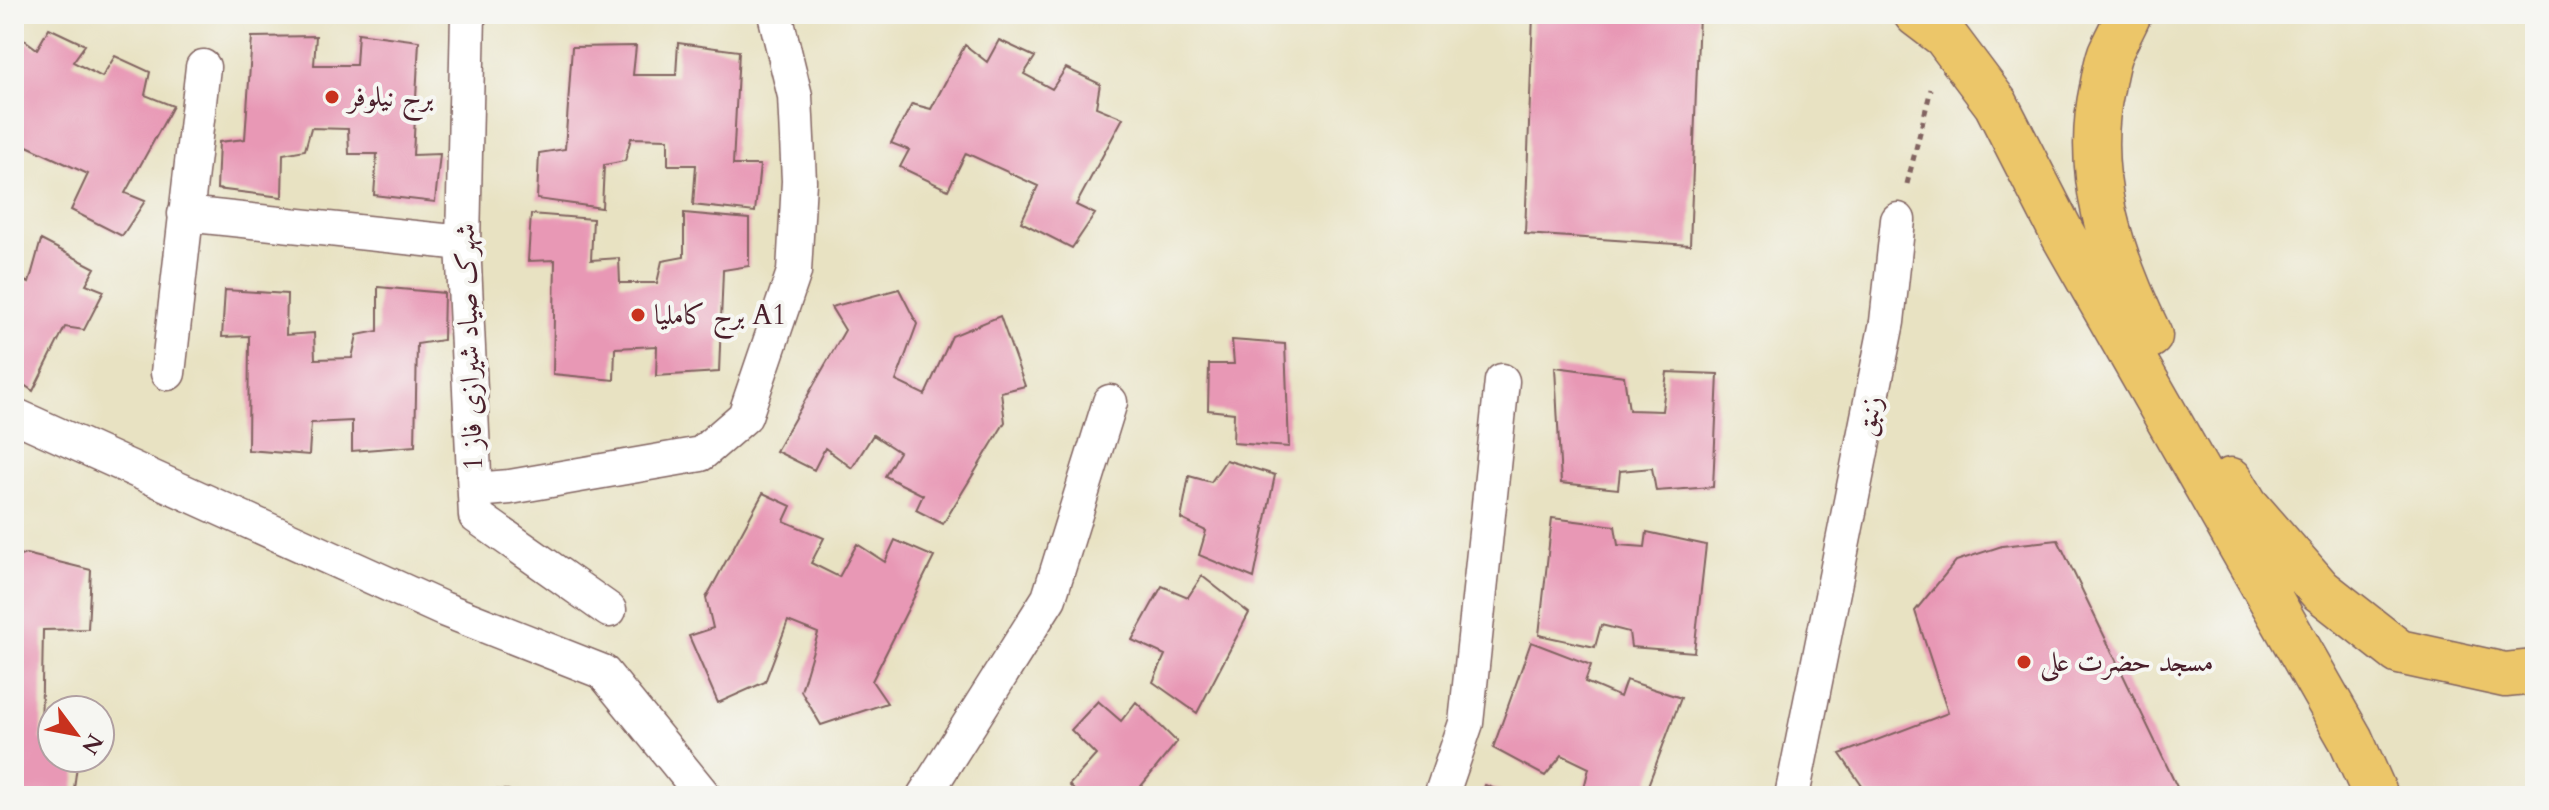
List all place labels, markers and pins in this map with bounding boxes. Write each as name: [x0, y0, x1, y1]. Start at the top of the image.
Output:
place label: برج نیلوفر: [345, 78, 434, 122]
marker: برج نیلوفر: [323, 88, 341, 106]
place label: برج کاملیا A1: [654, 296, 786, 340]
marker: برج کاملیا A1: [629, 306, 647, 324]
place label: مسجد حضرت علی: [2040, 643, 2214, 682]
marker: مسجد حضرت علی: [2015, 653, 2033, 671]

